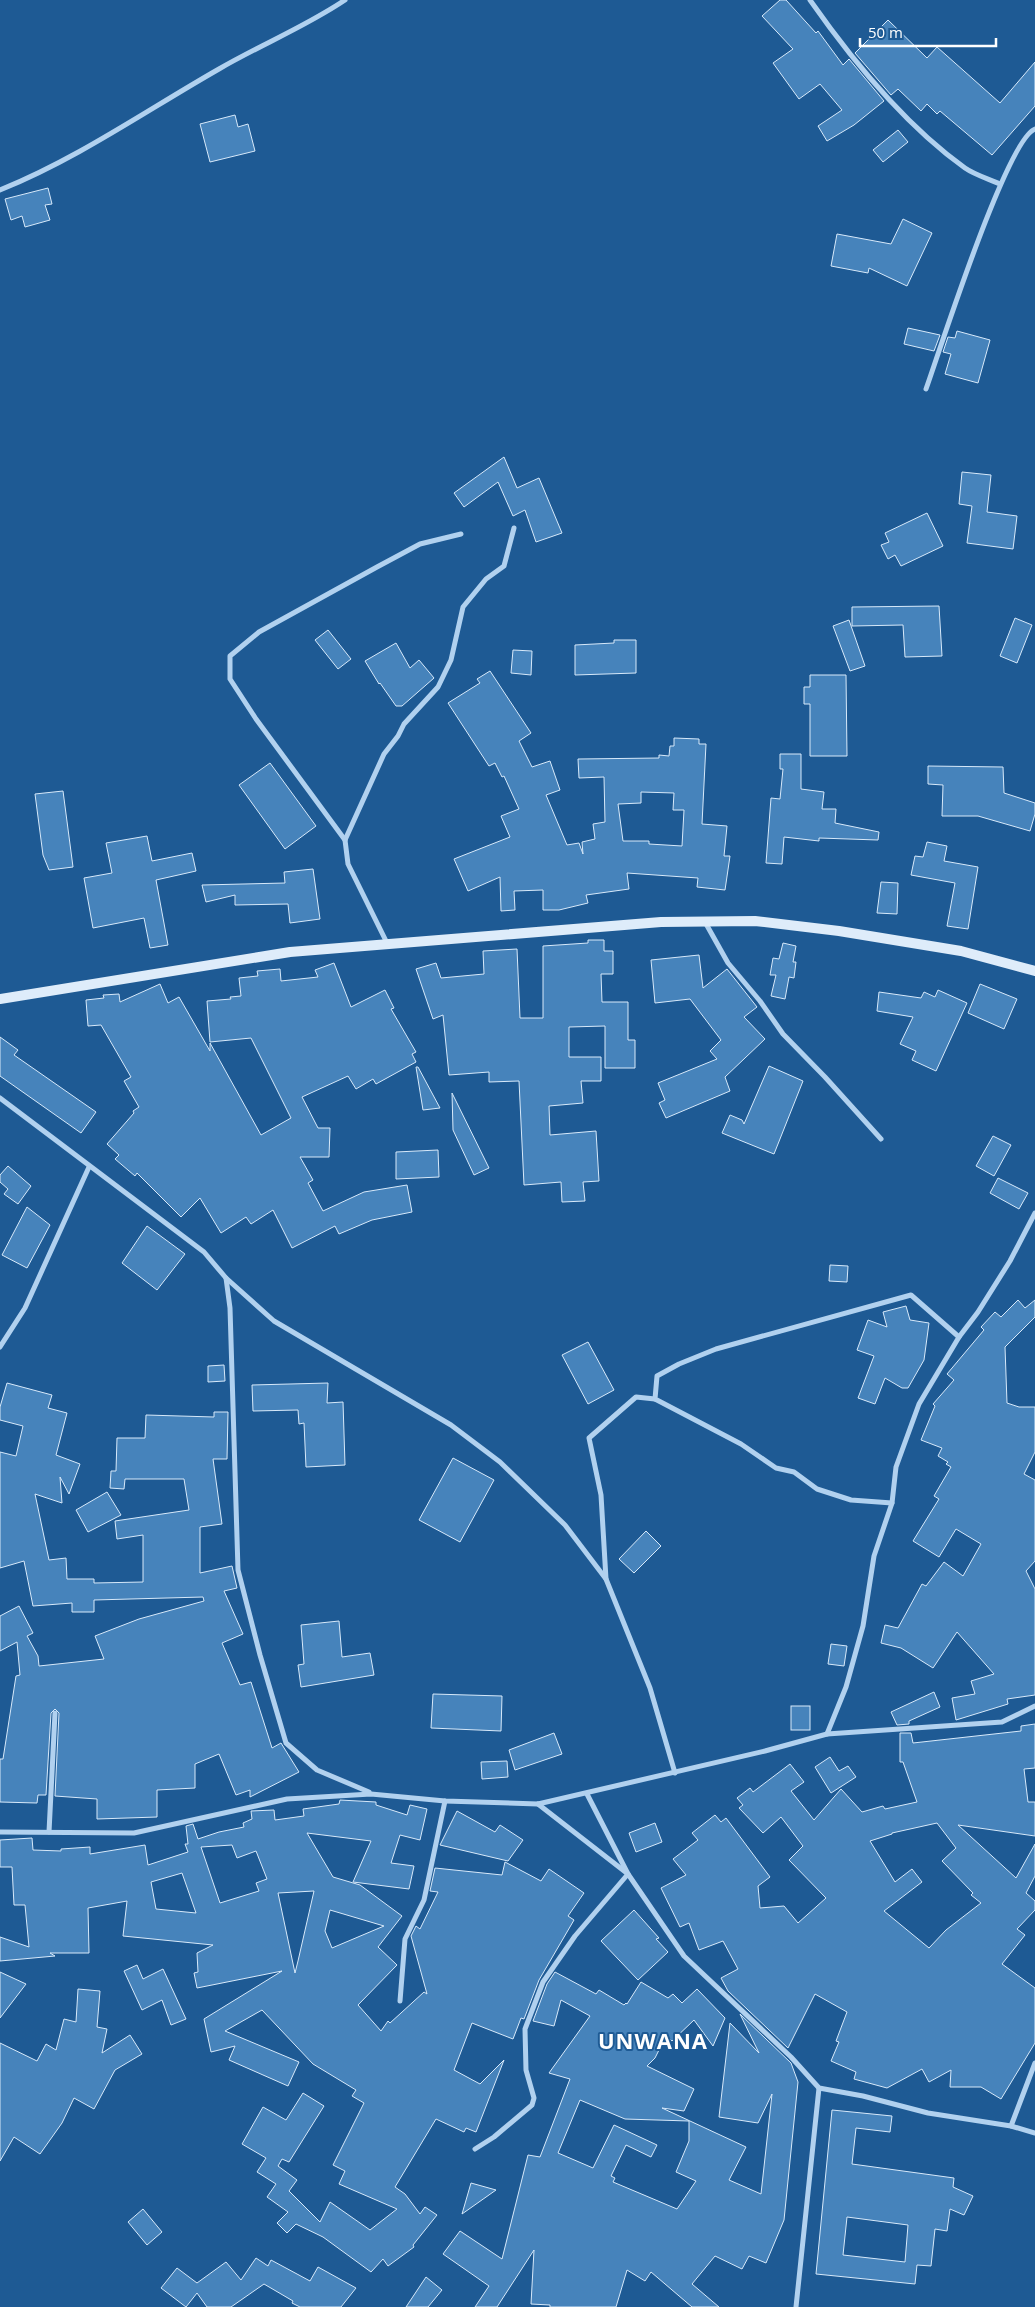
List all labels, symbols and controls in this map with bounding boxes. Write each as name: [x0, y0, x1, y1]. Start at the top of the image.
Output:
scale bar: [860, 15, 996, 47]
text: 50 m: [868, 22, 903, 42]
district label: UNWANA: [598, 2025, 708, 2055]

